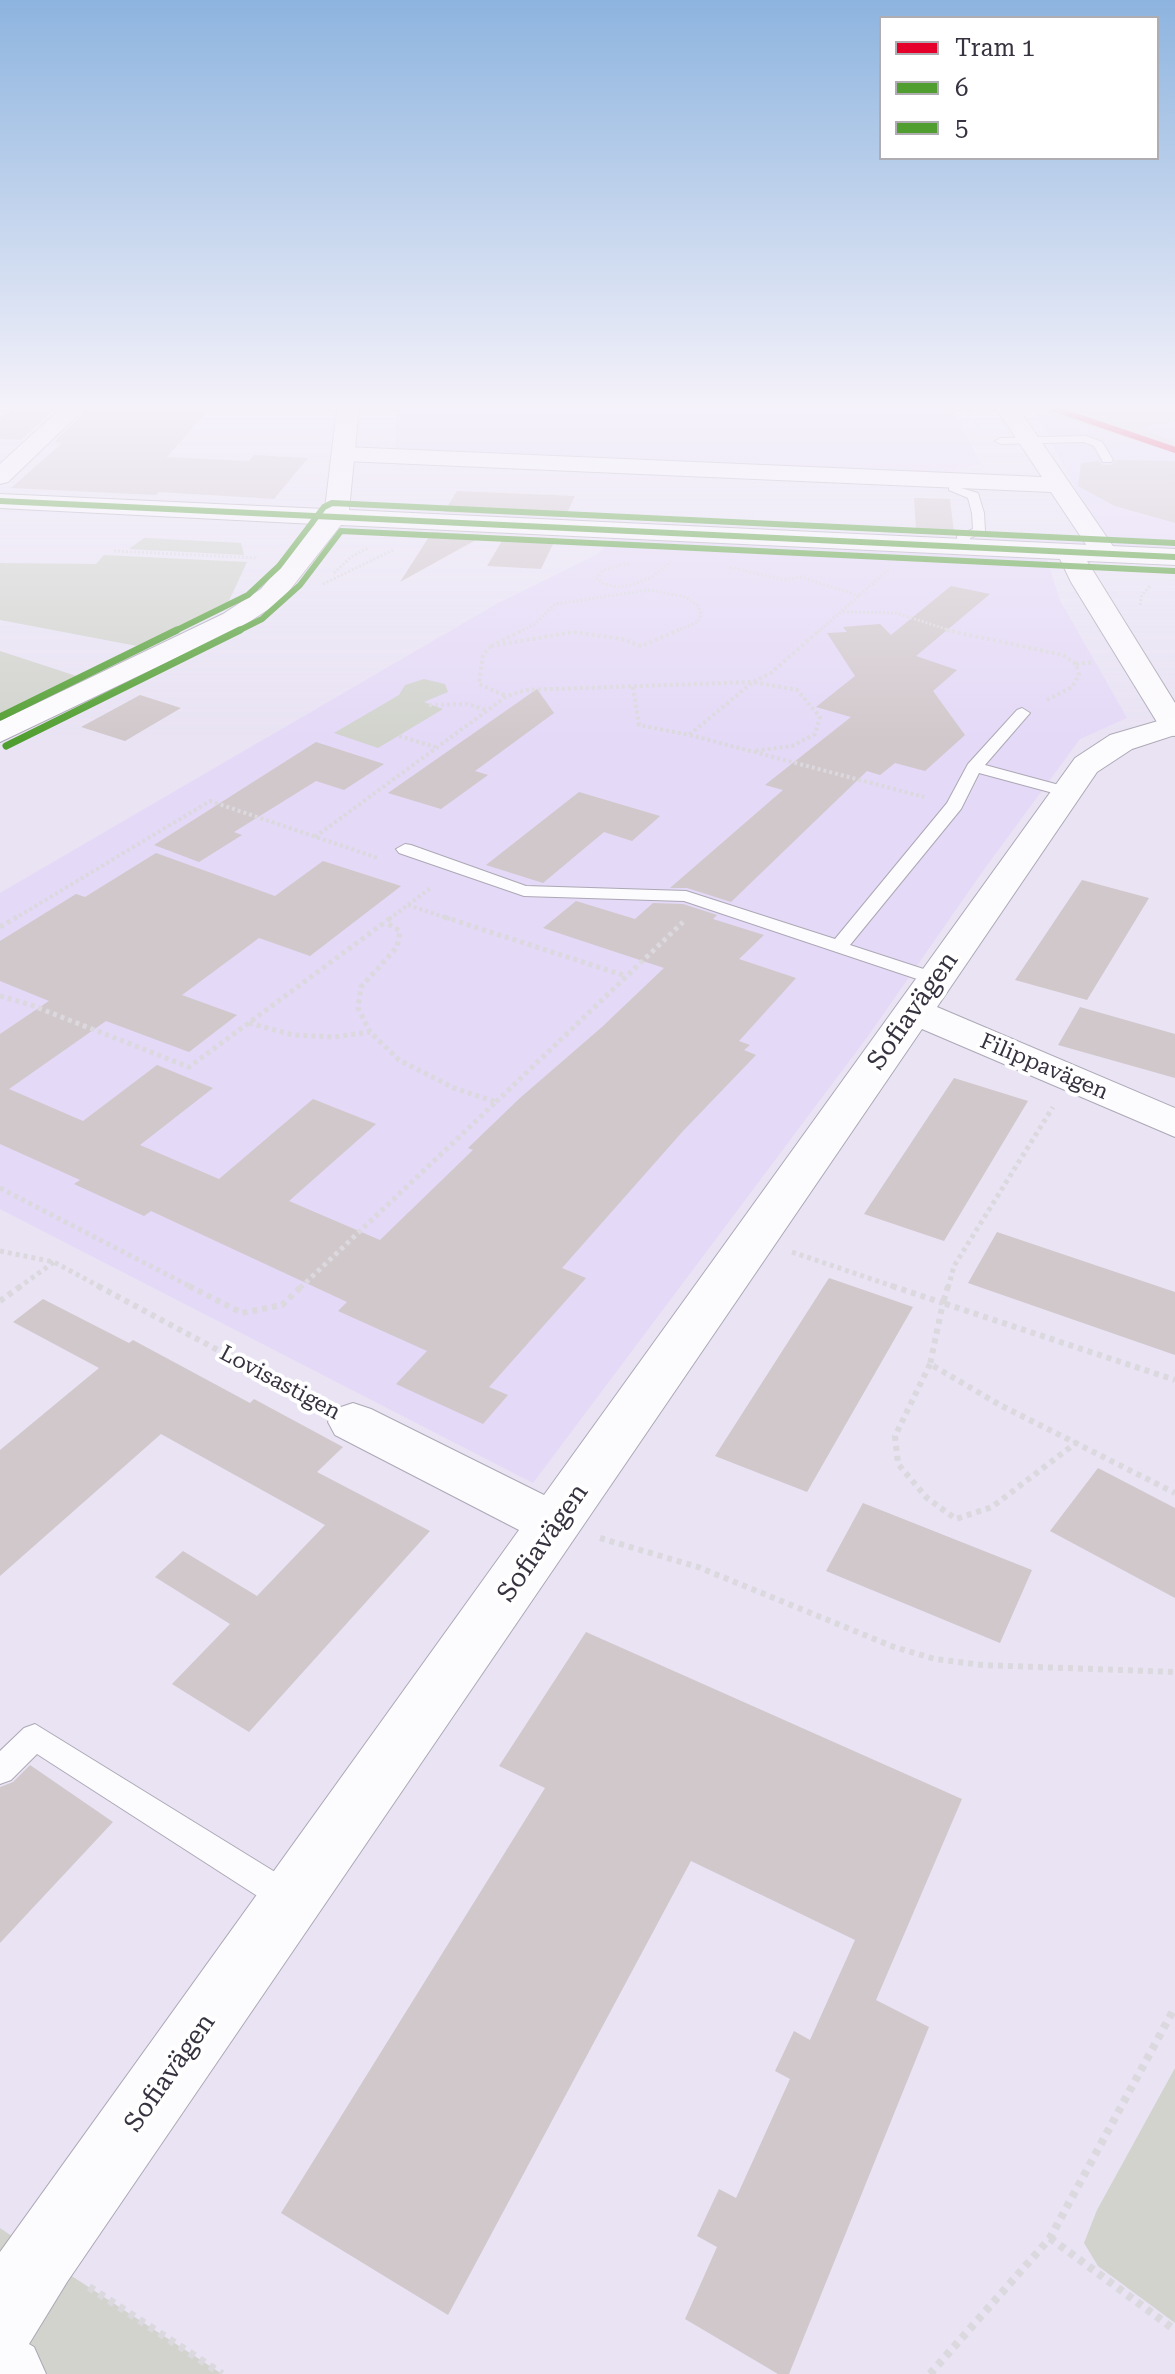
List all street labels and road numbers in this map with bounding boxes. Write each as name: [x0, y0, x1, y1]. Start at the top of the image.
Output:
street label: Sofiavägen: [861, 946, 965, 1076]
street label: Filippavägen: [976, 1028, 1112, 1106]
street label: Lovisastigen: [215, 1340, 345, 1426]
street label: Sofiavägen: [491, 1478, 595, 1608]
street label: Sofiavägen: [118, 2008, 222, 2138]

